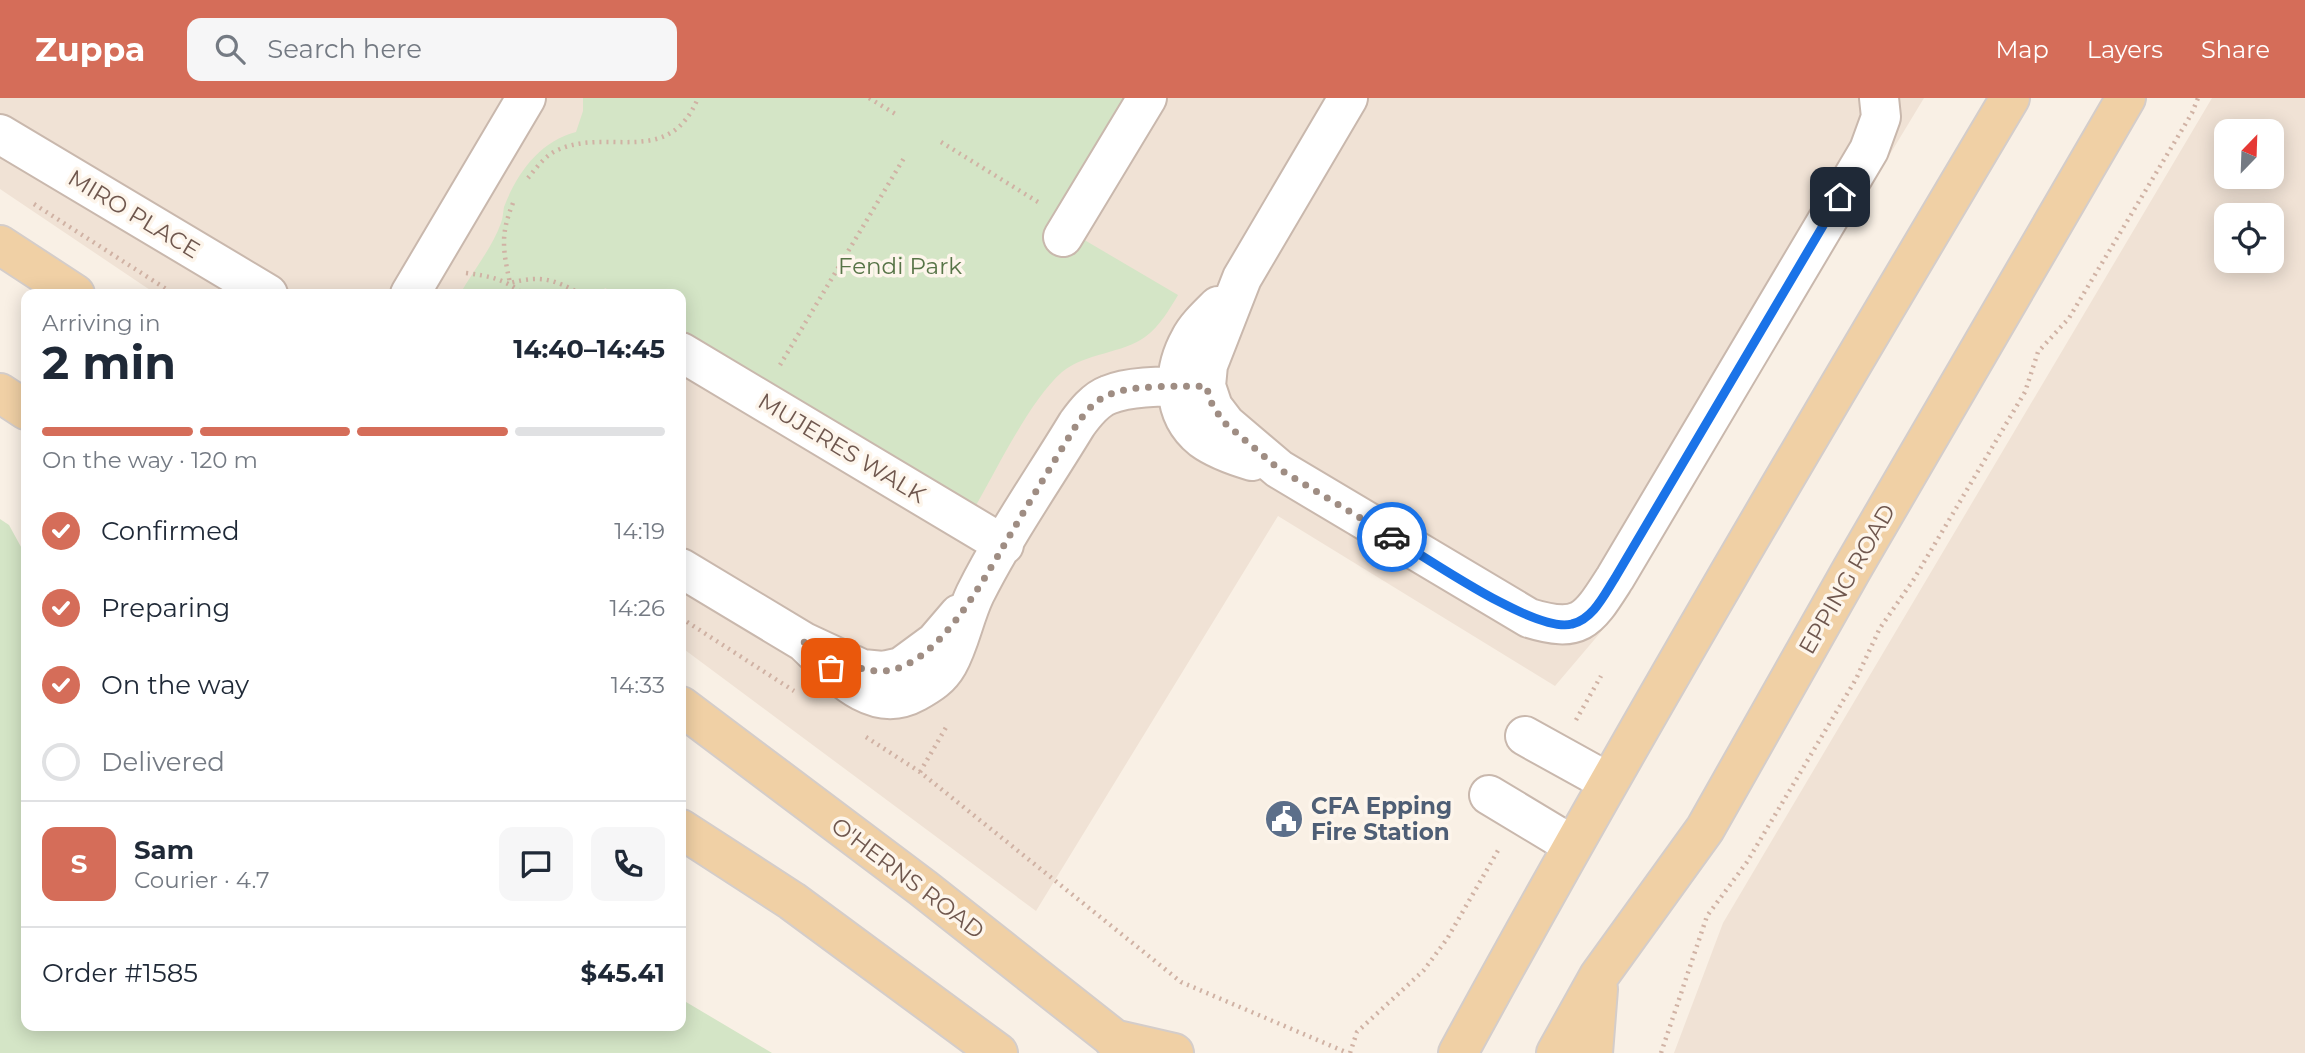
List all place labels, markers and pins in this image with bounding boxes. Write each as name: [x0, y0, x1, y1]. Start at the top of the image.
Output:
pin: [1810, 167, 1870, 227]
pin: [801, 638, 861, 698]
place label: CFA Epping Fire Station: [1311, 792, 1452, 846]
public building icon: CFA Epping Fire Station: [1263, 798, 1305, 840]

